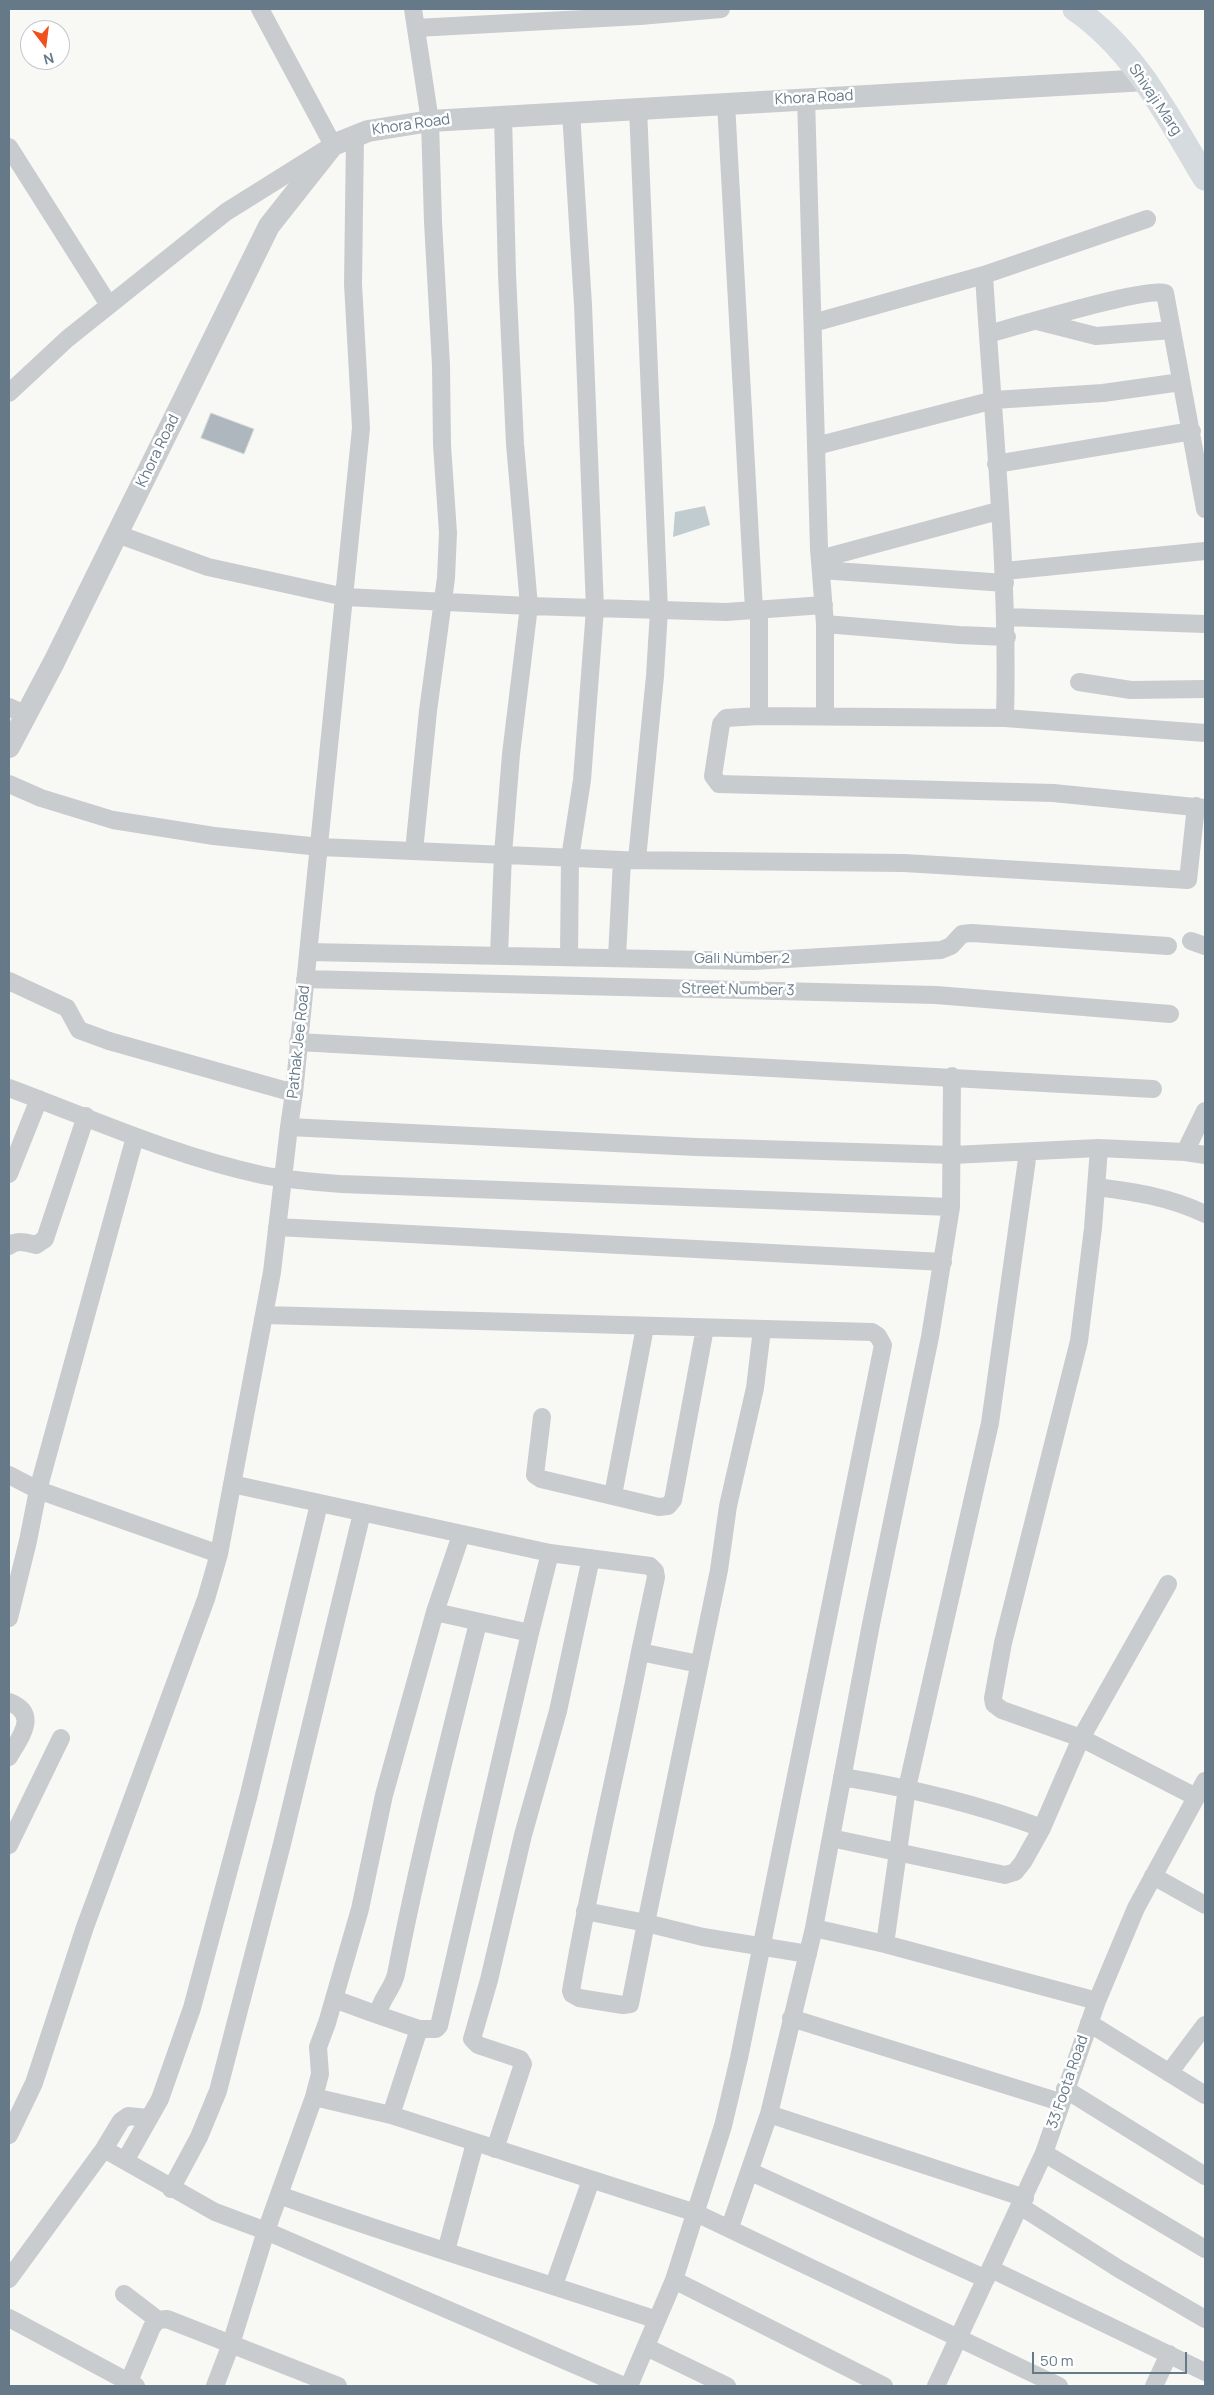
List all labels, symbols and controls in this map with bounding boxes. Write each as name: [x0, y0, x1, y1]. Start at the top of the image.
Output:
north arrow: [20, 20, 70, 70]
text: N: [41, 49, 56, 69]
street label: Shivaji Marg: [1125, 61, 1185, 139]
street label: Khora Road: [774, 87, 854, 109]
street label: Khora Road: [371, 111, 451, 139]
street label: Khora Road: [133, 412, 183, 490]
street label: Gali Number 2: [694, 950, 790, 968]
street label: Street Number 3: [681, 980, 795, 1000]
street label: Pathak Jee Road: [284, 984, 314, 1100]
street label: 33 Foota Road: [1044, 2033, 1092, 2131]
scale bar: [1034, 2342, 1189, 2374]
text: 50 m: [1040, 2350, 1074, 2371]

